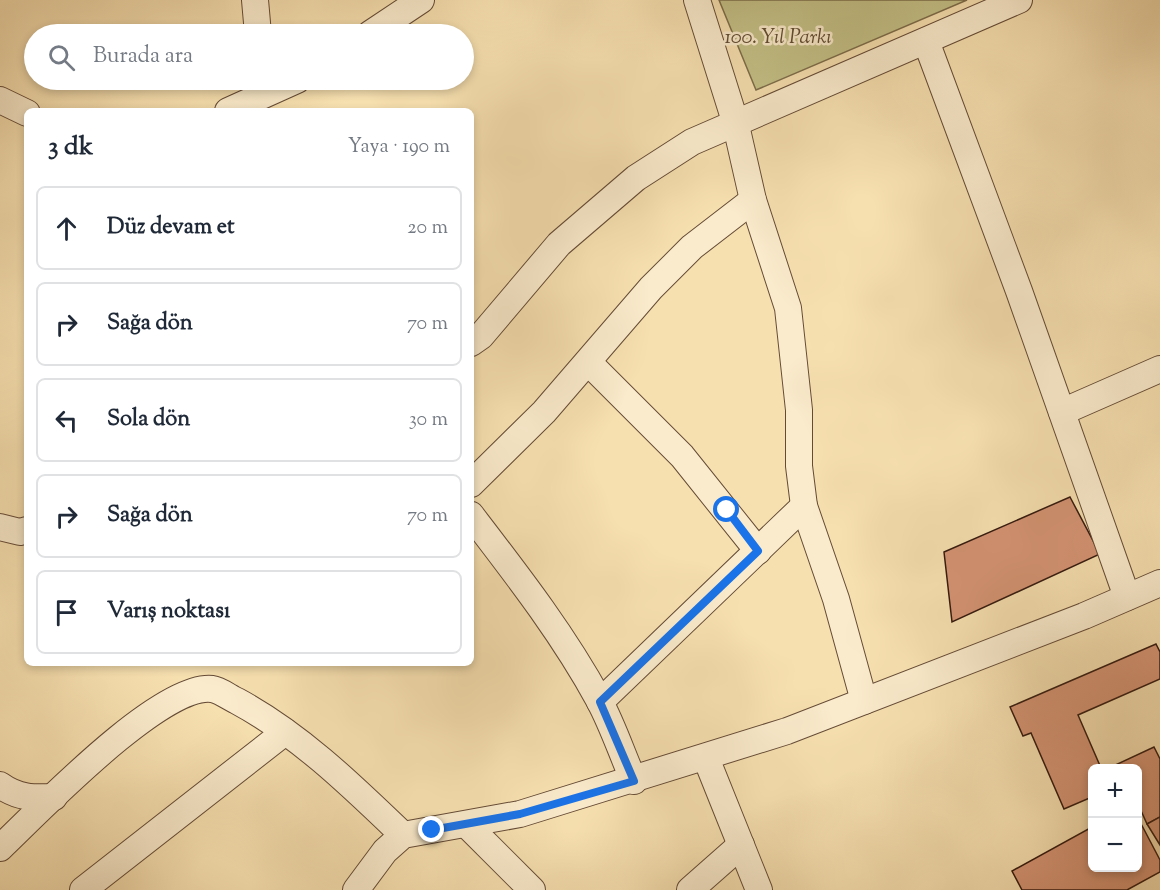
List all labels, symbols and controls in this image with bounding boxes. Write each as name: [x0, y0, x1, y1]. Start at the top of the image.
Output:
park label: 100. Yıl Parkı: [724, 23, 832, 53]
search box: [24, 24, 474, 90]
icon: search: [45, 41, 78, 74]
text: Burada ara: [93, 41, 193, 73]
text: 3 dk: [48, 129, 93, 166]
text: Yaya · 190 m: [348, 133, 450, 162]
icon: ahead: [50, 212, 83, 245]
text: Düz devam et: [107, 212, 234, 244]
text: 20 m: [407, 214, 448, 243]
icon: right: [50, 308, 83, 341]
text: Sağa dön: [107, 308, 193, 340]
text: 70 m: [407, 310, 448, 339]
icon: left: [50, 404, 83, 437]
text: Sola dön: [107, 404, 190, 436]
text: 30 m: [409, 406, 448, 435]
route start: [713, 496, 739, 522]
icon: right: [50, 500, 83, 533]
text: Sağa dön: [107, 500, 193, 532]
text: 70 m: [407, 502, 448, 531]
icon: arrive: [50, 596, 83, 629]
text: Varış noktası: [107, 596, 230, 628]
map controls: [1088, 764, 1142, 872]
button: +: [1088, 764, 1142, 818]
route end: [418, 816, 444, 842]
button: −: [1088, 818, 1142, 872]

